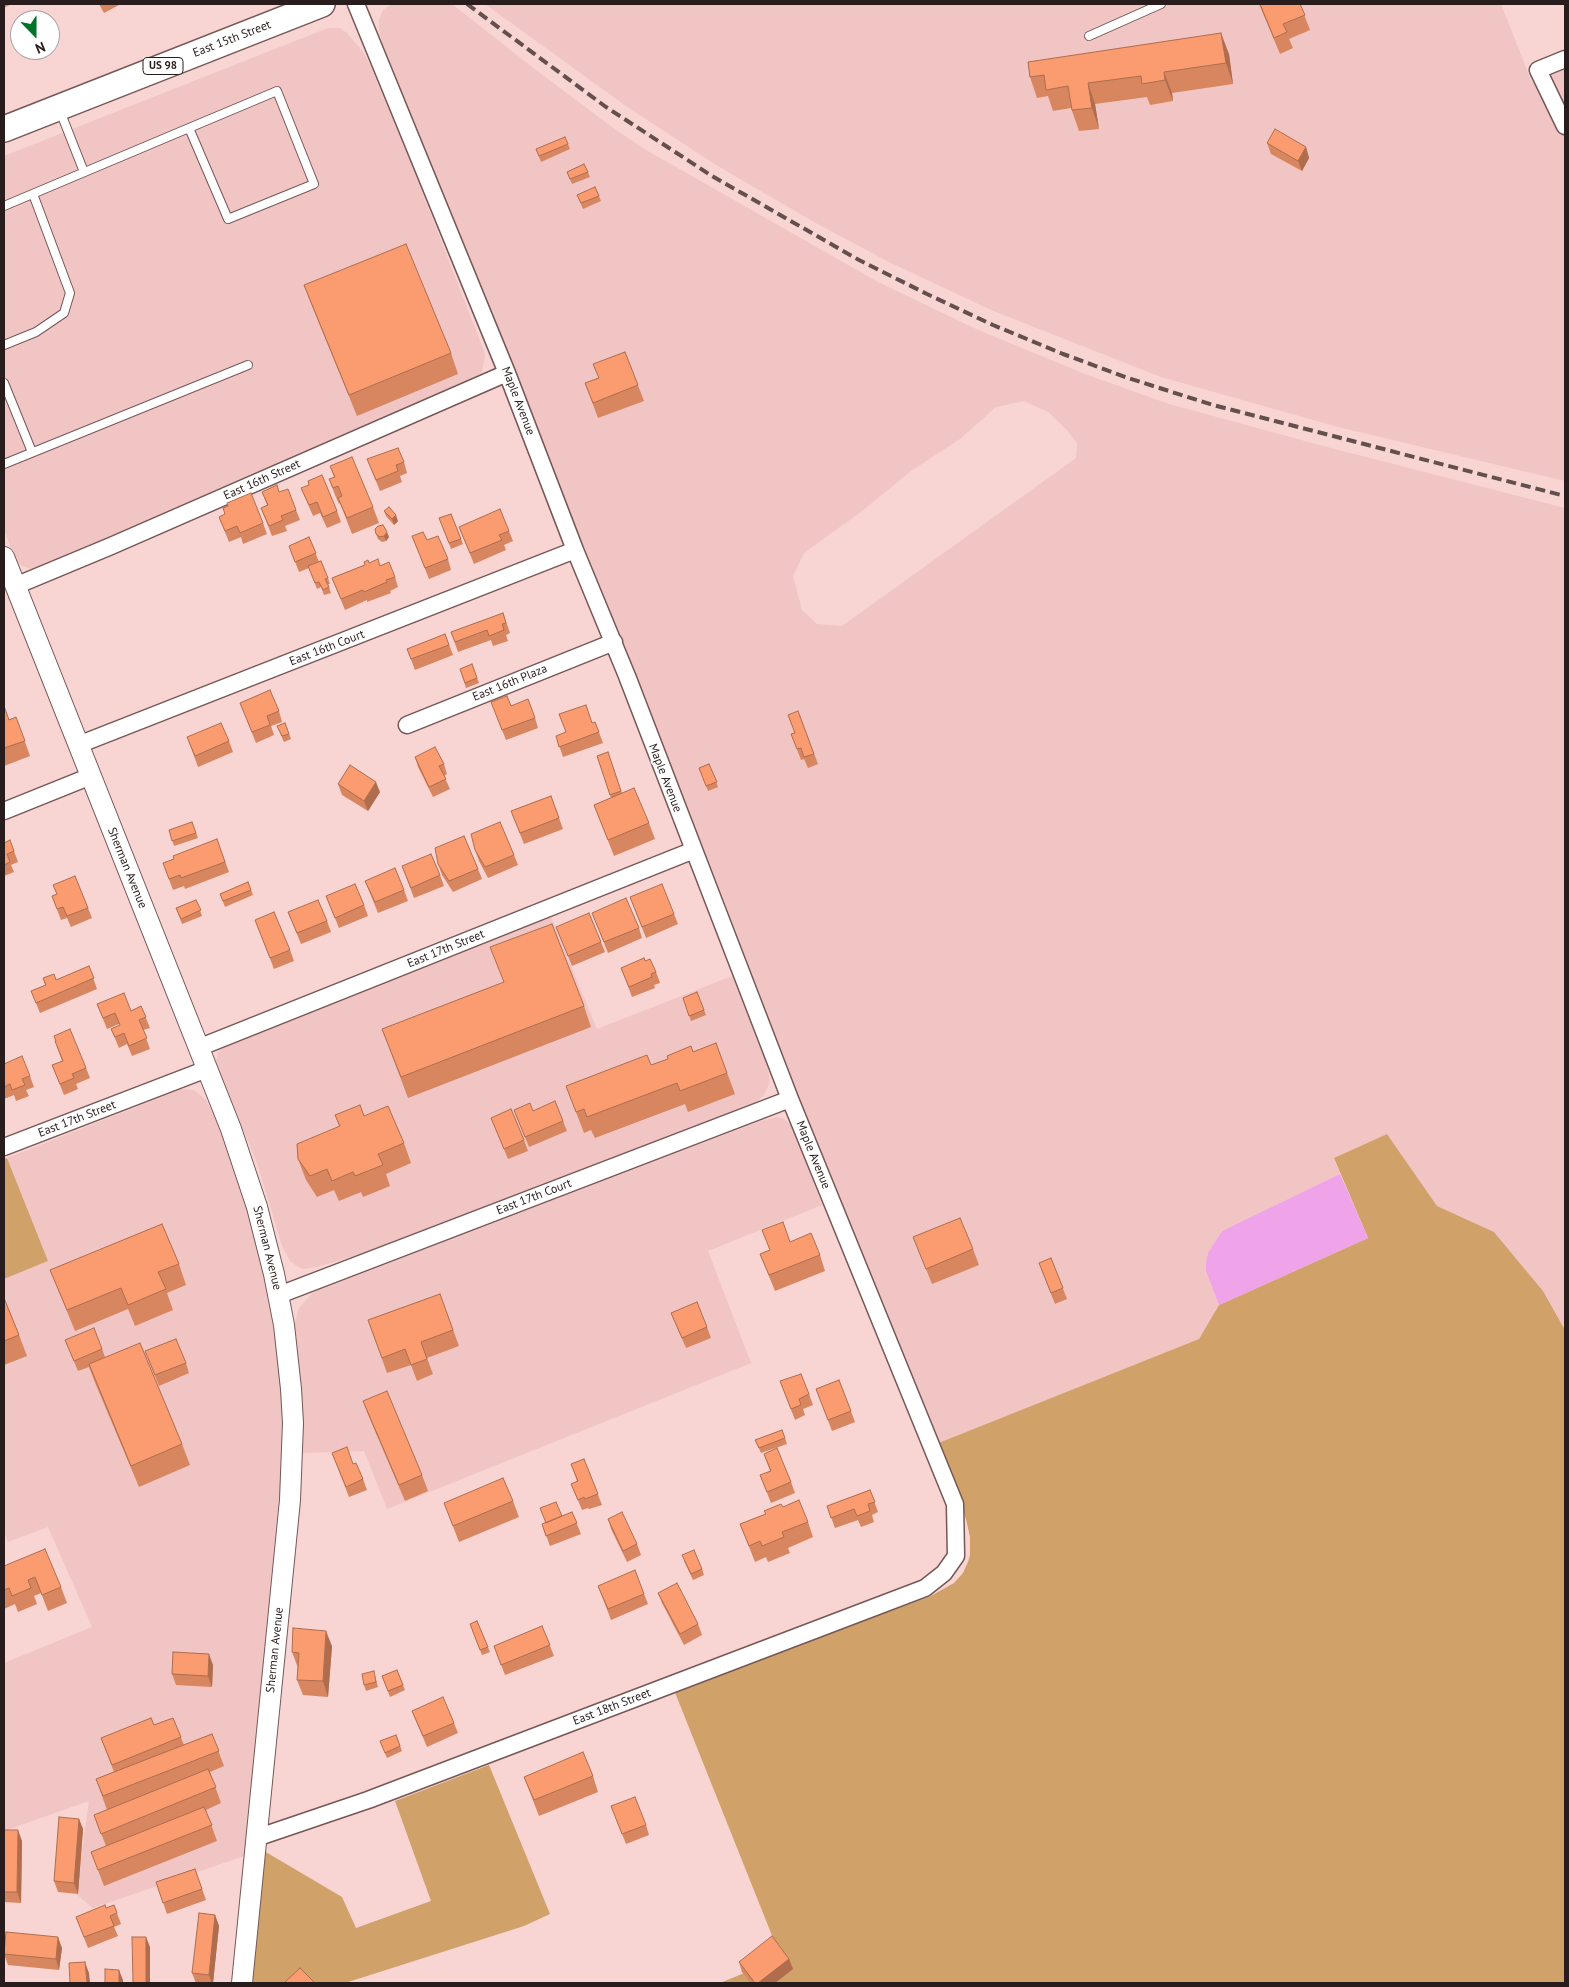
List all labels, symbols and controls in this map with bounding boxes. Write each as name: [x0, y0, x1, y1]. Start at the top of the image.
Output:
north arrow: [10, 10, 60, 60]
street label: East 15th Street: [191, 18, 273, 60]
text: N: [33, 38, 48, 58]
road number: US 98: [143, 58, 183, 74]
street label: Maple Avenue: [498, 365, 538, 437]
street label: East 16th Street: [221, 457, 303, 503]
street label: East 16th Court: [287, 627, 367, 669]
street label: East 16th Plaza: [471, 662, 549, 704]
street label: Maple Avenue: [645, 742, 685, 814]
street label: Sherman Avenue: [104, 825, 150, 911]
street label: East 17th Street: [405, 927, 487, 971]
street label: East 17th Street: [36, 1098, 118, 1140]
street label: Maple Avenue: [793, 1119, 833, 1191]
street label: East 17th Court: [494, 1176, 574, 1218]
street label: Sherman Avenue: [250, 1205, 284, 1291]
street label: Sherman Avenue: [263, 1606, 287, 1694]
street label: East 18th Street: [571, 1686, 653, 1728]

